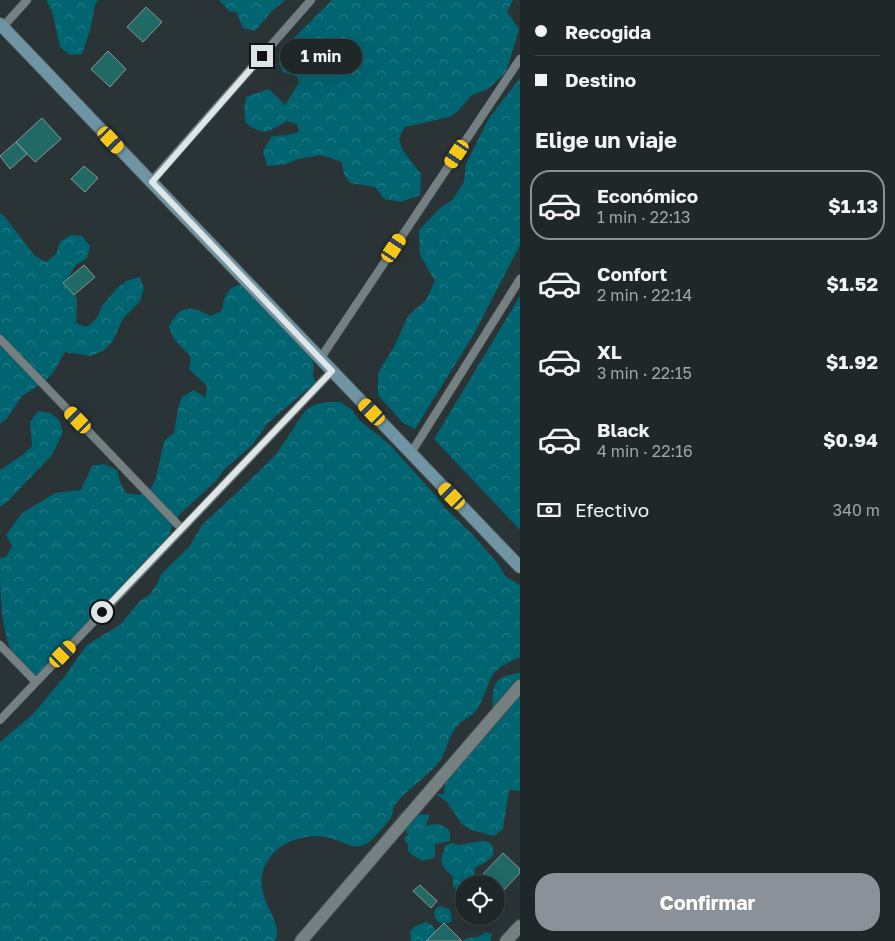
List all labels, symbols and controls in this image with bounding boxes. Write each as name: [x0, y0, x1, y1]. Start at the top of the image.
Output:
text: Recogida: [565, 20, 651, 43]
callout: 1 min: [280, 38, 362, 74]
route end: [251, 45, 273, 67]
text: 1 min: [301, 46, 341, 66]
text: Destino: [565, 68, 636, 91]
car: [95, 124, 126, 156]
text: Elige un viaje: [535, 126, 677, 153]
car: [442, 137, 471, 171]
icon: car: [537, 183, 582, 228]
text: Económico: [597, 184, 698, 207]
text: $1.13: [828, 194, 878, 217]
text: 1 min · 22:13: [597, 207, 690, 227]
car: [379, 231, 408, 265]
icon: car: [537, 261, 582, 306]
text: Confort: [597, 262, 667, 285]
text: $1.52: [826, 272, 878, 295]
text: 2 min · 22:14: [597, 285, 692, 305]
icon: car: [537, 339, 582, 384]
text: XL: [597, 340, 622, 363]
text: $1.92: [826, 350, 878, 373]
text: 3 min · 22:15: [597, 363, 692, 383]
car: [356, 396, 387, 428]
car: [62, 404, 93, 436]
icon: car: [537, 417, 582, 462]
text: Black: [597, 418, 650, 441]
text: $0.94: [823, 428, 878, 451]
text: 4 min · 22:16: [597, 441, 693, 461]
car: [436, 480, 467, 512]
icon: cash: [535, 496, 563, 524]
text: Efectivo: [575, 498, 649, 521]
text: 340 m: [833, 500, 880, 520]
route start: [91, 601, 113, 623]
car: [47, 638, 78, 670]
button: Confirmar: [535, 873, 880, 931]
map controls: [455, 875, 505, 925]
button: locate: [455, 875, 505, 925]

